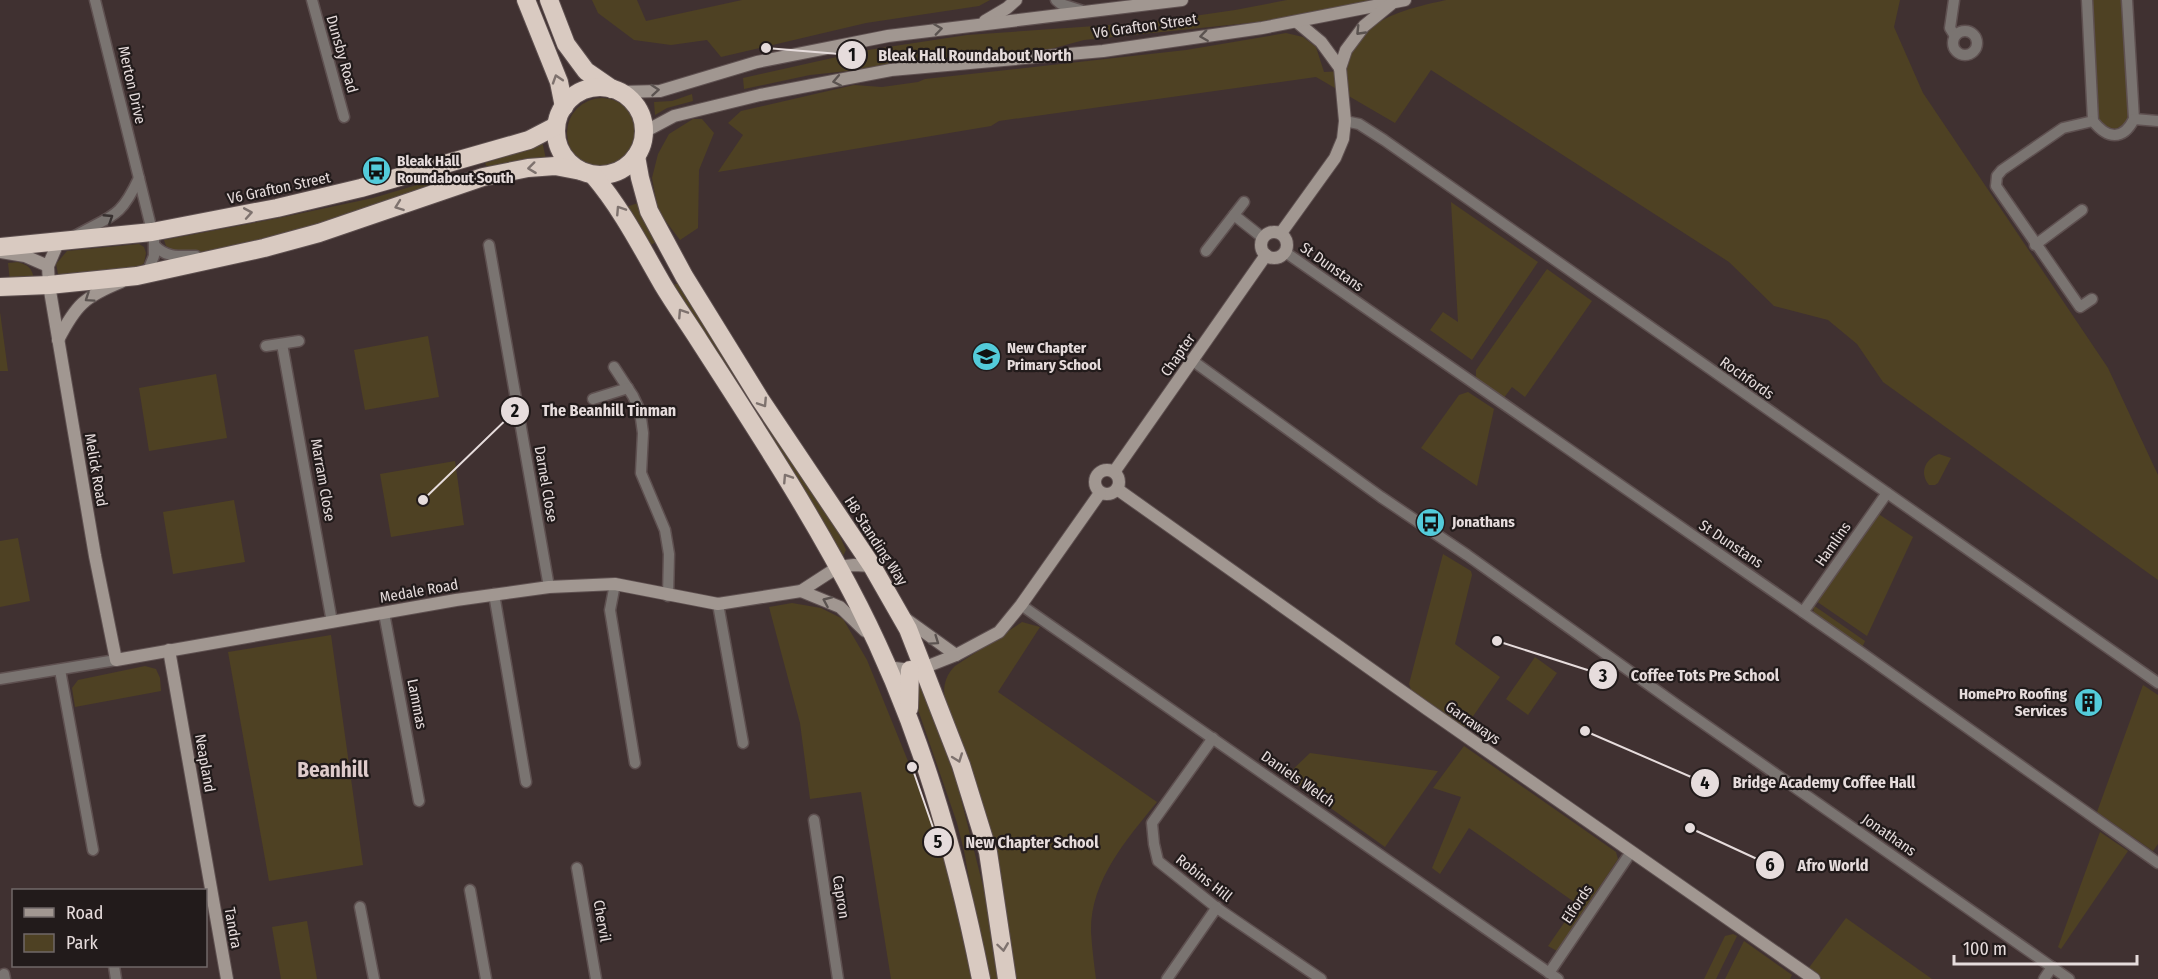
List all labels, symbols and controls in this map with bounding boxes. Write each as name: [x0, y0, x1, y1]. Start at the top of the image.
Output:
street label: V6 Grafton Street: [1092, 10, 1198, 42]
street label: Dunsby Road: [322, 13, 362, 95]
one-way arrow: [1357, 23, 1368, 34]
one-way arrow: [933, 24, 942, 36]
one-way arrow: [1199, 30, 1208, 42]
callout: Bleak Hall Roundabout North: [837, 38, 1084, 72]
street label: Merton Drive: [114, 44, 150, 126]
text: 1: [848, 44, 856, 66]
text: Bleak Hall Roundabout North: [878, 46, 1072, 65]
one-way arrow: [552, 74, 564, 85]
one-way arrow: [832, 74, 842, 87]
one-way arrow: [651, 84, 660, 97]
place label: Bleak Hall Roundabout South: [397, 152, 514, 187]
bus stop icon: Bleak Hall Roundabout South: [360, 154, 392, 186]
one-way arrow: [527, 161, 536, 174]
street label: V6 Grafton Street: [226, 168, 332, 208]
one-way arrow: [394, 198, 405, 211]
one-way arrow: [616, 205, 627, 216]
one-way arrow: [244, 208, 253, 220]
one-way arrow: [103, 213, 113, 225]
street label: St Dunstans: [1297, 239, 1367, 295]
one-way arrow: [85, 291, 96, 302]
one-way arrow: [678, 309, 689, 320]
street label: Chapter: [1157, 330, 1200, 380]
place label: New Chapter Primary School: [1007, 339, 1102, 374]
school or university icon: New Chapter Primary School: [970, 341, 1002, 373]
street label: Rochfords: [1717, 353, 1777, 403]
callout: The Beanhill Tinman: [500, 394, 688, 428]
one-way arrow: [756, 396, 767, 407]
text: 2: [510, 400, 519, 422]
text: The Beanhill Tinman: [542, 401, 676, 420]
street label: Melick Road: [81, 432, 111, 508]
street label: Marram Close: [307, 437, 339, 523]
street label: Darnel Close: [530, 445, 562, 523]
one-way arrow: [783, 473, 794, 484]
street label: H8 Standing Way: [841, 493, 912, 589]
bus stop icon: Jonathans: [1415, 506, 1447, 538]
place label: Jonathans: [1451, 513, 1515, 531]
street label: St Dunstans: [1696, 516, 1766, 572]
street label: Hamlins: [1811, 518, 1855, 570]
street label: Medale Road: [378, 575, 460, 607]
one-way arrow: [822, 597, 833, 609]
one-way arrow: [928, 634, 939, 645]
callout: Coffee Tots Pre School: [1588, 658, 1791, 692]
text: 3: [1598, 665, 1608, 687]
text: Coffee Tots Pre School: [1631, 666, 1780, 685]
street label: Lammas: [403, 677, 431, 731]
place label: HomePro Roofing Services: [1959, 685, 2068, 720]
building icon: HomePro Roofing Services: [2072, 687, 2104, 719]
street label: Garraways: [1442, 698, 1504, 748]
street label: Neapland: [191, 732, 219, 794]
street label: Daniels Welch: [1258, 747, 1338, 811]
one-way arrow: [950, 752, 963, 763]
district label: Beanhill: [297, 757, 369, 783]
callout: Bridge Academy Coffee Hall: [1690, 766, 1927, 800]
text: 4: [1700, 772, 1710, 794]
text: Bridge Academy Coffee Hall: [1733, 773, 1916, 792]
street label: Jonathans: [1859, 810, 1919, 860]
callout: New Chapter School: [923, 825, 1110, 859]
text: 5: [934, 831, 943, 853]
text: New Chapter School: [965, 833, 1099, 852]
callout: Afro World: [1755, 848, 1880, 882]
street label: Robins Hill: [1172, 851, 1236, 906]
text: 6: [1765, 854, 1775, 876]
text: Afro World: [1797, 856, 1868, 875]
street label: Capron: [829, 874, 853, 920]
street label: Elfords: [1558, 881, 1596, 927]
legend: [12, 889, 207, 967]
street label: Chervil: [589, 899, 615, 943]
text: Road: [66, 902, 103, 924]
street label: Tandra: [221, 906, 245, 950]
scale bar: [1954, 928, 2137, 966]
text: Park: [66, 932, 99, 954]
text: 100 m: [1963, 938, 2007, 960]
one-way arrow: [996, 943, 1008, 952]

